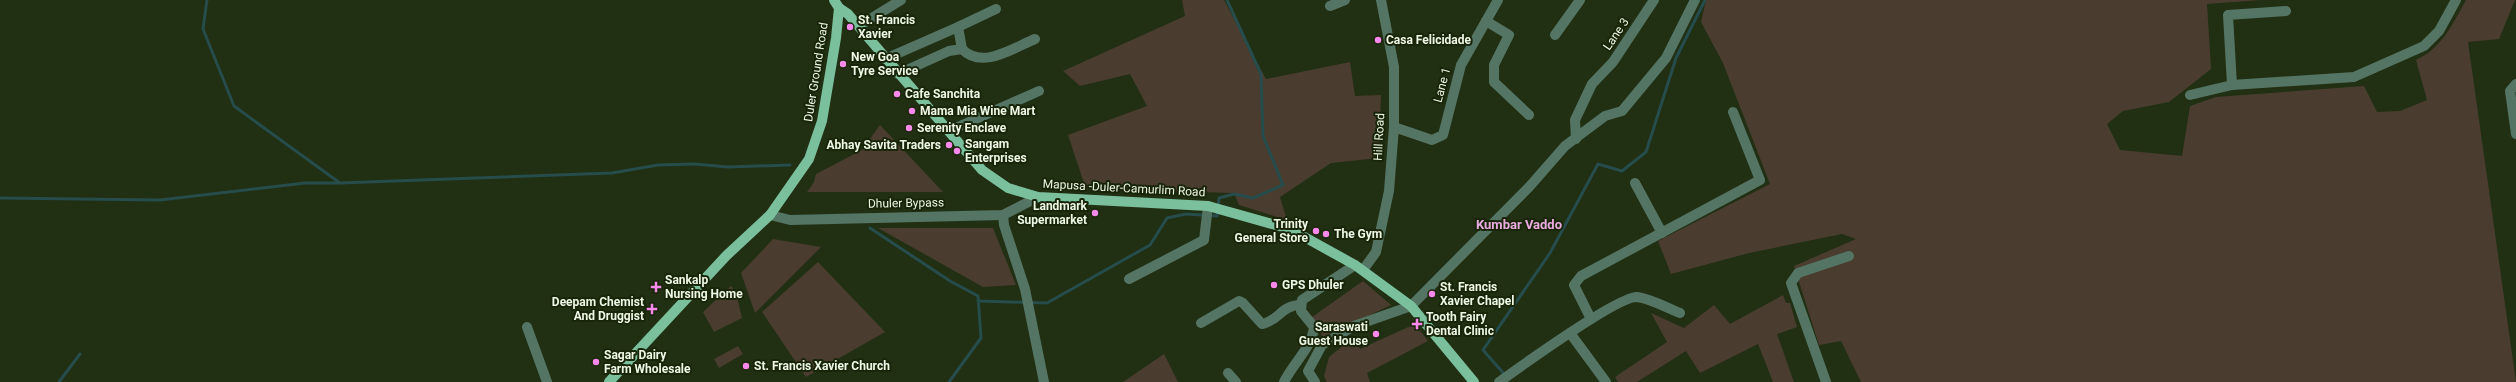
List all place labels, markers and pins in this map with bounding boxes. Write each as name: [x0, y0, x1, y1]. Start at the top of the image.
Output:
place label: St. Francis Xavier: [858, 13, 915, 41]
marker: St. Francis Xavier: [845, 22, 855, 32]
place label: Casa Felicidade: [1386, 33, 1471, 47]
marker: Casa Felicidade: [1373, 35, 1383, 45]
place label: New Goa Tyre Service: [851, 50, 919, 78]
marker: New Goa Tyre Service: [838, 59, 848, 69]
place label: Cafe Sanchita: [905, 87, 981, 101]
marker: Cafe Sanchita: [892, 89, 902, 99]
place label: Mama Mia Wine Mart: [920, 104, 1035, 118]
marker: Mama Mia Wine Mart: [907, 106, 917, 116]
place label: Serenity Enclave: [917, 121, 1007, 135]
marker: Serenity Enclave: [904, 123, 914, 133]
place label: Sangam Enterprises: [965, 137, 1027, 165]
place label: Abhay Savita Traders: [827, 138, 941, 152]
marker: Abhay Savita Traders: [944, 140, 954, 150]
marker: Sangam Enterprises: [952, 146, 962, 156]
place label: Landmark Supermarket: [1017, 199, 1088, 227]
marker: Landmark Supermarket: [1090, 208, 1100, 218]
place label: Trinity General Store: [1235, 217, 1309, 245]
marker: Trinity General Store: [1311, 226, 1321, 236]
place label: The Gym: [1334, 227, 1382, 241]
marker: The Gym: [1321, 229, 1331, 239]
place label: Sankalp Nursing Home: [665, 273, 743, 301]
place label: GPS Dhuler: [1282, 278, 1344, 292]
marker: GPS Dhuler: [1269, 280, 1279, 290]
place label: St. Francis Xavier Chapel: [1440, 280, 1514, 308]
marker: Sankalp Nursing Home: [650, 281, 662, 293]
marker: St. Francis Xavier Chapel: [1427, 289, 1437, 299]
place label: Deepam Chemist And Druggist: [552, 295, 644, 323]
marker: Deepam Chemist And Druggist: [647, 304, 657, 314]
place label: Tooth Fairy Dental Clinic: [1426, 310, 1494, 338]
marker: Tooth Fairy Dental Clinic: [1411, 318, 1423, 330]
place label: Saraswati Guest House: [1299, 320, 1369, 348]
marker: Saraswati Guest House: [1371, 329, 1381, 339]
place label: Sagar Dairy Farm Wholesale: [604, 348, 691, 376]
marker: Sagar Dairy Farm Wholesale: [591, 357, 601, 367]
place label: St. Francis Xavier Church: [754, 359, 890, 373]
marker: St. Francis Xavier Church: [741, 361, 751, 371]

